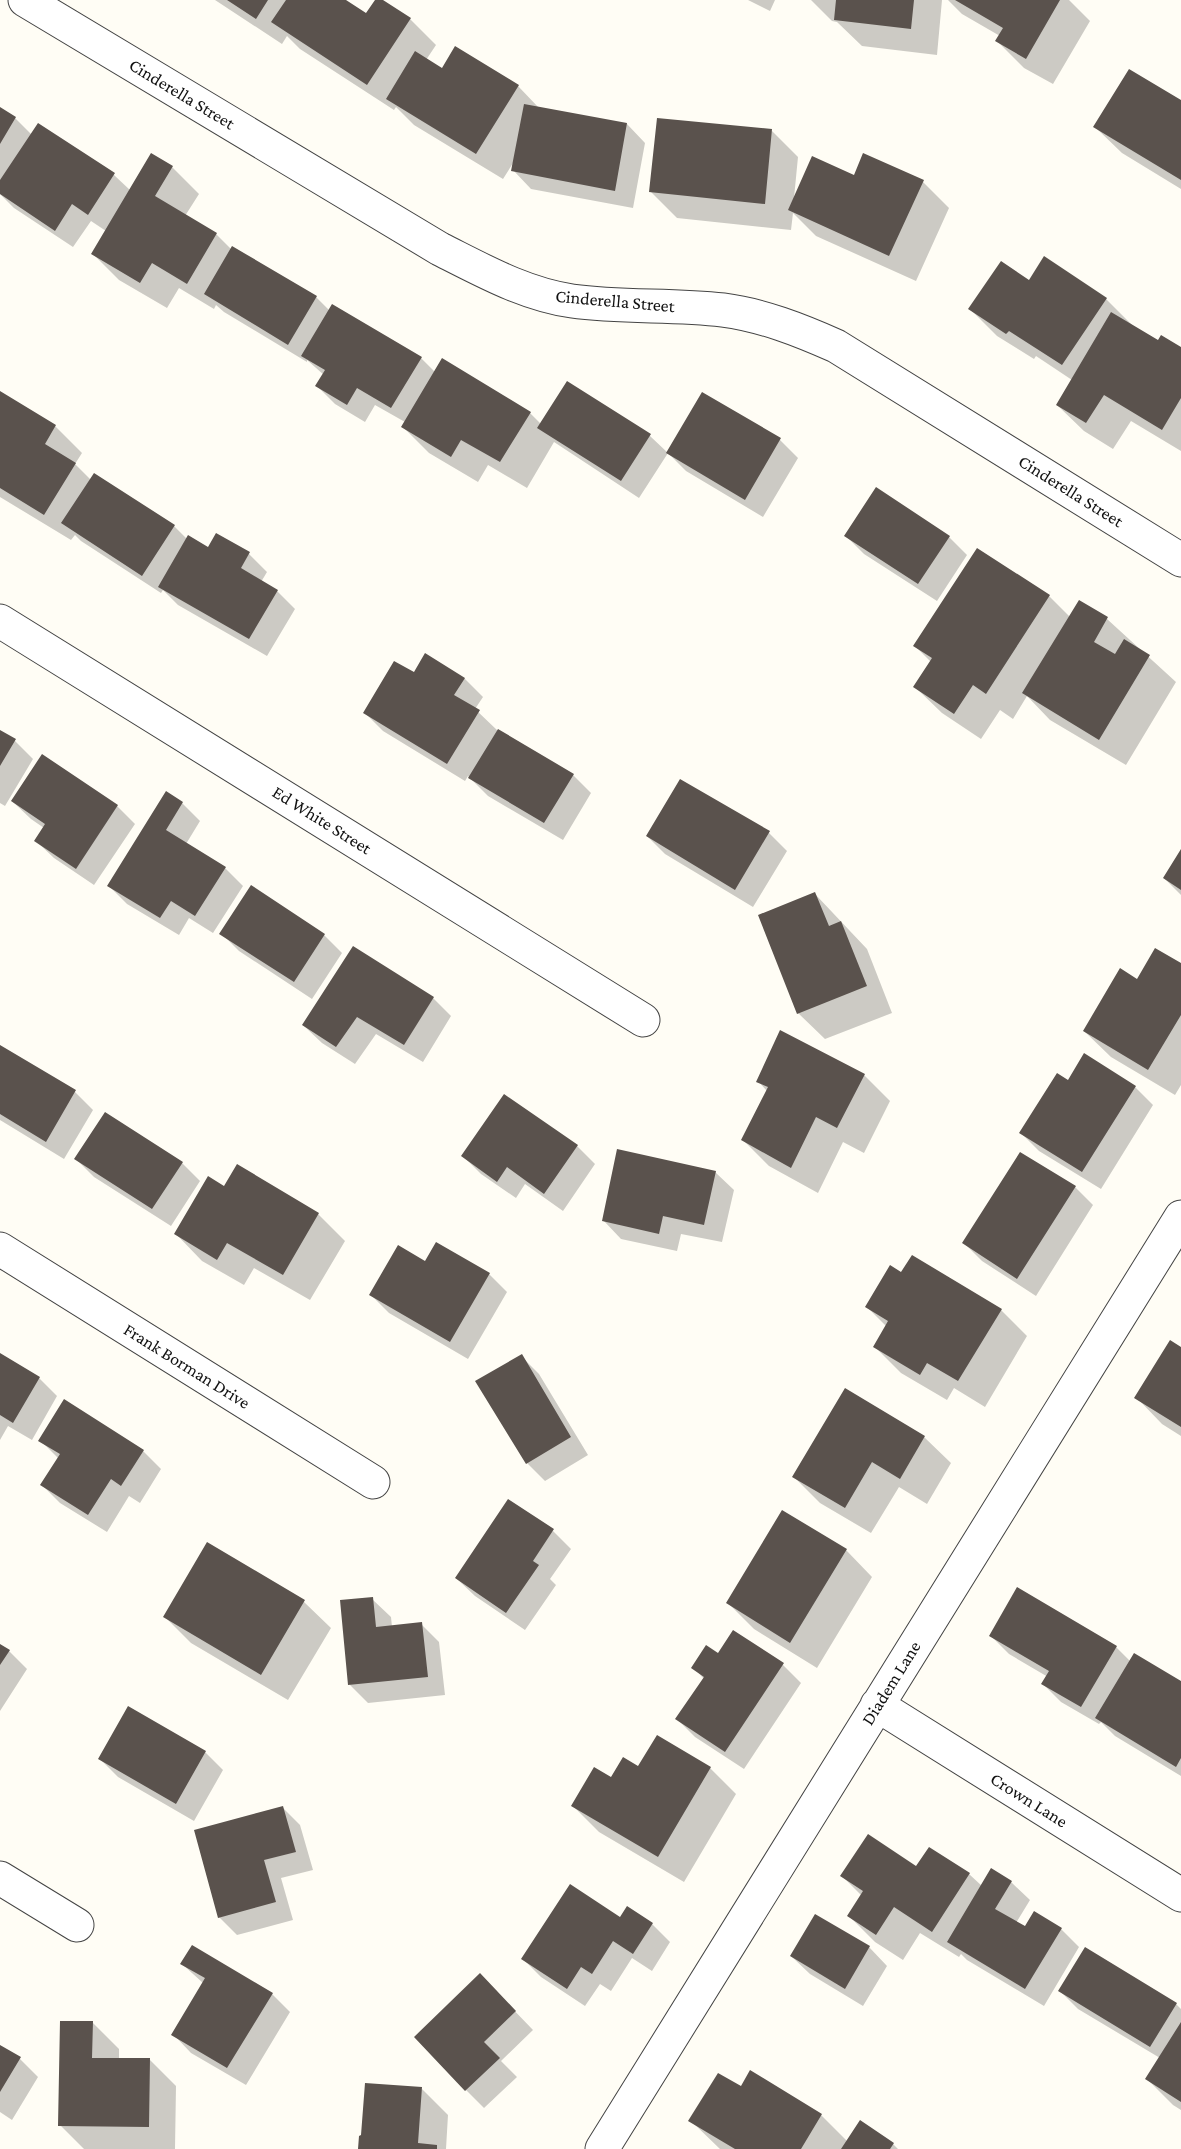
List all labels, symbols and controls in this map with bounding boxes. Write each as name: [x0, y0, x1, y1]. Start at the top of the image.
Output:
street label: Cinderella Street: [126, 55, 239, 134]
street label: Cinderella Street: [555, 286, 676, 316]
street label: Cinderella Street: [1015, 451, 1128, 532]
street label: Ed White Street: [269, 782, 376, 859]
street label: Frank Borman Drive: [120, 1319, 254, 1413]
street label: Diadem Lane: [857, 1637, 925, 1729]
street label: Crown Lane: [987, 1769, 1071, 1832]

